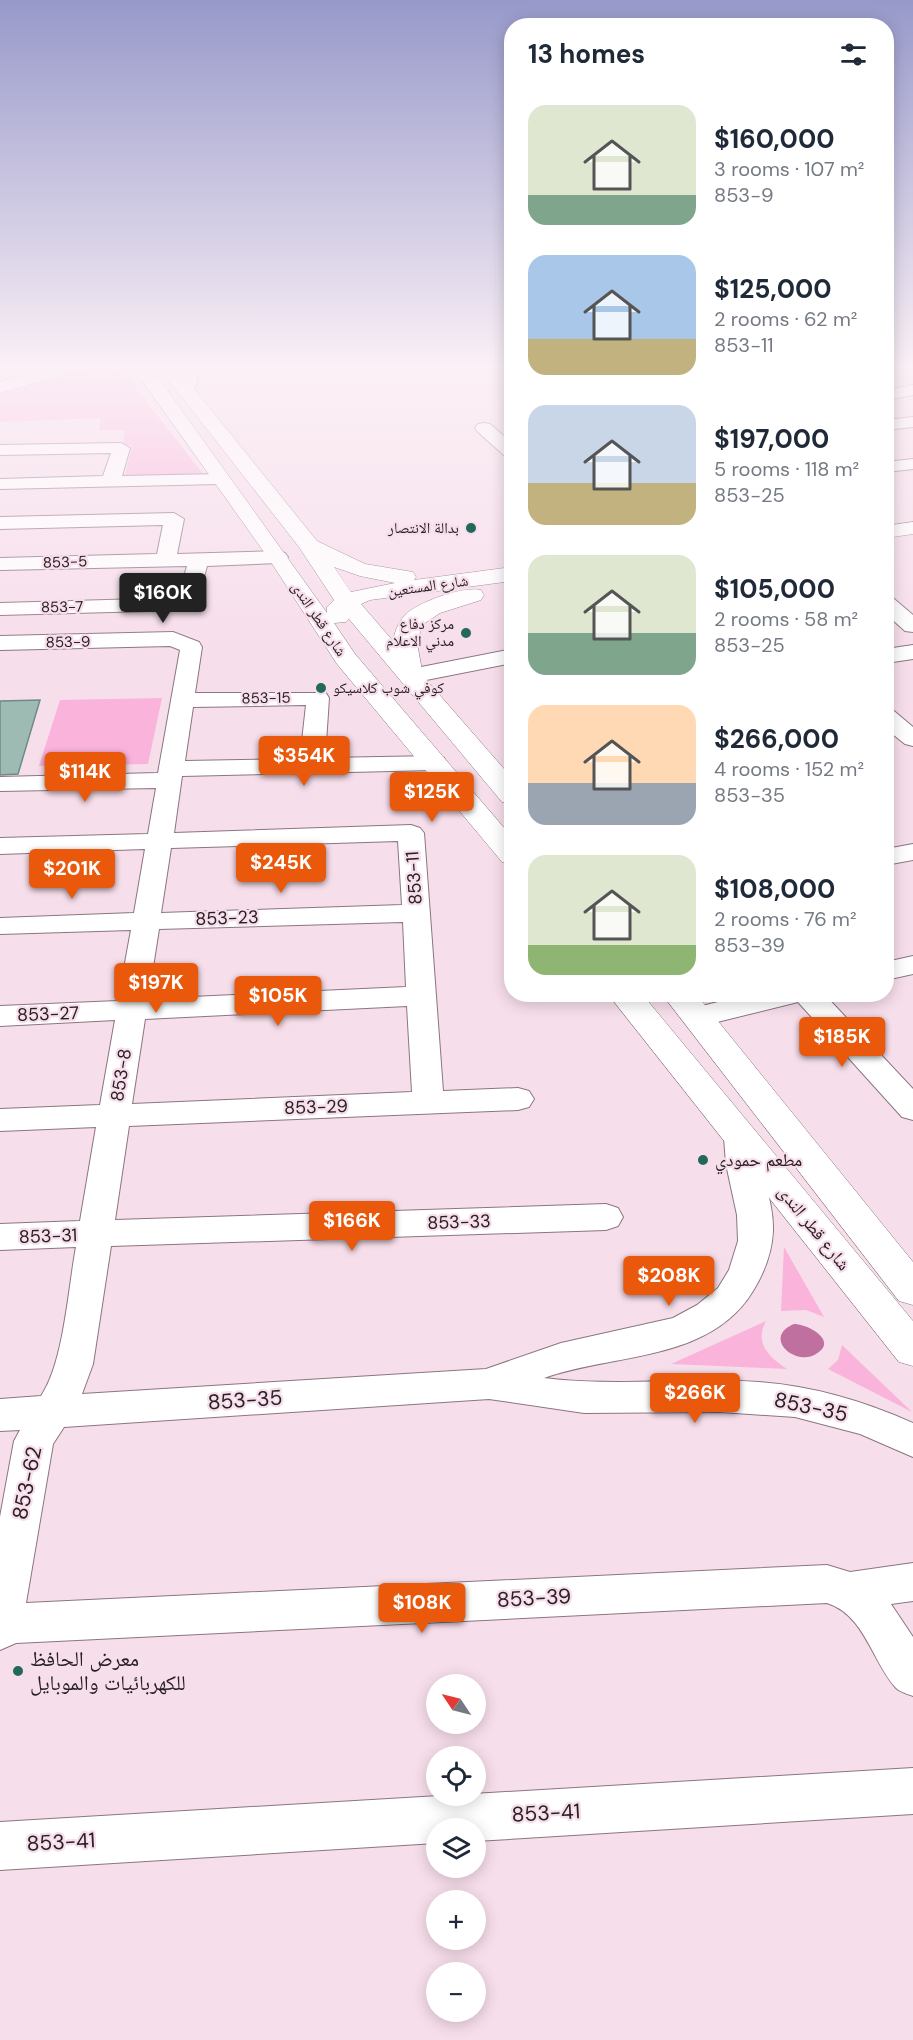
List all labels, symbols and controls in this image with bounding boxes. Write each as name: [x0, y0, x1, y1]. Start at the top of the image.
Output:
text: 13 homes: [528, 37, 645, 71]
icon: filters: [837, 38, 870, 71]
text: $160,000: [714, 122, 834, 156]
icon: home: [576, 129, 648, 201]
text: 3 rooms · 107 m²: [714, 156, 864, 182]
text: 853-9: [714, 182, 774, 208]
text: $125,000: [714, 272, 832, 306]
icon: home: [576, 279, 648, 351]
text: 2 rooms · 62 m²: [714, 306, 857, 332]
text: 853-11: [714, 332, 773, 358]
text: $197,000: [714, 422, 829, 456]
icon: home: [576, 429, 648, 501]
text: 5 rooms · 118 m²: [714, 456, 859, 482]
text: 853-25: [714, 482, 785, 508]
place label: بدالة الانتصار: [387, 518, 459, 538]
marker: بدالة الانتصار: [464, 521, 478, 535]
street label: 853-5: [42, 551, 88, 573]
street label: شارع المستعين: [386, 570, 470, 602]
text: $105,000: [714, 572, 835, 606]
pin: $160K: [121, 573, 205, 624]
street label: شارع قطر الندى: [287, 578, 351, 660]
text: $160K: [133, 579, 193, 605]
icon: home: [576, 579, 648, 651]
street label: 853-7: [41, 597, 83, 617]
text: 2 rooms · 58 m²: [714, 606, 858, 632]
place label: مركز دفاع مدني الاعلام: [386, 614, 454, 653]
marker: مركز دفاع مدني الاعلام: [459, 626, 473, 640]
street label: 853-9: [45, 632, 91, 652]
text: 853-25: [714, 632, 785, 658]
place label: كوفي شوب كلاسيكو: [333, 678, 444, 700]
marker: كوفي شوب كلاسيكو: [314, 681, 328, 695]
street label: 853-15: [241, 688, 291, 708]
text: $266,000: [714, 722, 839, 756]
icon: home: [576, 729, 648, 801]
pin: $354K: [262, 736, 346, 787]
text: $354K: [273, 742, 335, 768]
pin: $114K: [43, 752, 127, 803]
text: 4 rooms · 152 m²: [714, 756, 864, 782]
text: $114K: [59, 758, 111, 784]
pin: $125K: [390, 772, 474, 823]
text: $125K: [404, 778, 460, 804]
text: 853-35: [714, 782, 785, 808]
pin: $245K: [239, 843, 323, 894]
pin: $201K: [30, 849, 114, 900]
text: $245K: [250, 849, 312, 875]
street label: 853-11: [400, 850, 428, 906]
text: $201K: [43, 855, 101, 881]
text: $108,000: [714, 872, 835, 906]
icon: home: [576, 879, 648, 951]
street label: 853-23: [195, 905, 259, 931]
text: 2 rooms · 76 m²: [714, 906, 857, 932]
text: 853-39: [714, 932, 785, 958]
pin: $197K: [114, 963, 198, 1014]
text: $197K: [128, 969, 184, 995]
pin: $105K: [236, 976, 320, 1027]
text: $105K: [249, 982, 307, 1008]
street label: 853-27: [17, 1001, 79, 1027]
pin: $185K: [800, 1017, 884, 1068]
text: $185K: [813, 1023, 871, 1049]
street label: 853-8: [105, 1047, 137, 1103]
street label: 853-29: [284, 1094, 348, 1120]
place label: مطعم حمودي: [715, 1148, 802, 1175]
marker: مطعم حمودي: [696, 1153, 710, 1167]
street label: شارع قطر الندى: [772, 1180, 856, 1276]
pin: $166K: [310, 1201, 394, 1252]
text: $166K: [323, 1207, 381, 1233]
street label: 853-33: [427, 1209, 491, 1235]
street label: 853-31: [18, 1223, 78, 1249]
pin: $208K: [627, 1256, 711, 1307]
text: $208K: [637, 1262, 701, 1288]
pin: $266K: [653, 1373, 737, 1424]
text: $266K: [664, 1379, 726, 1405]
street label: 853-35: [207, 1383, 283, 1417]
street label: 853-35: [772, 1386, 850, 1428]
street label: 853-62: [6, 1444, 48, 1522]
street label: 853-39: [496, 1582, 572, 1614]
pin: $108K: [380, 1583, 464, 1634]
text: $108K: [392, 1589, 452, 1615]
place label: معرض الحافظ للكهربائيات والموبايل: [30, 1645, 186, 1697]
marker: معرض الحافظ للكهربائيات والموبايل: [11, 1664, 25, 1678]
north arrow: [426, 1674, 486, 1734]
map controls: [426, 1674, 486, 2022]
button: locate: [426, 1746, 486, 1806]
street label: 853-41: [511, 1797, 581, 1829]
button: layers: [426, 1818, 486, 1878]
street label: 853-41: [26, 1826, 96, 1858]
button: +: [426, 1890, 486, 1950]
button: −: [426, 1962, 486, 2022]

